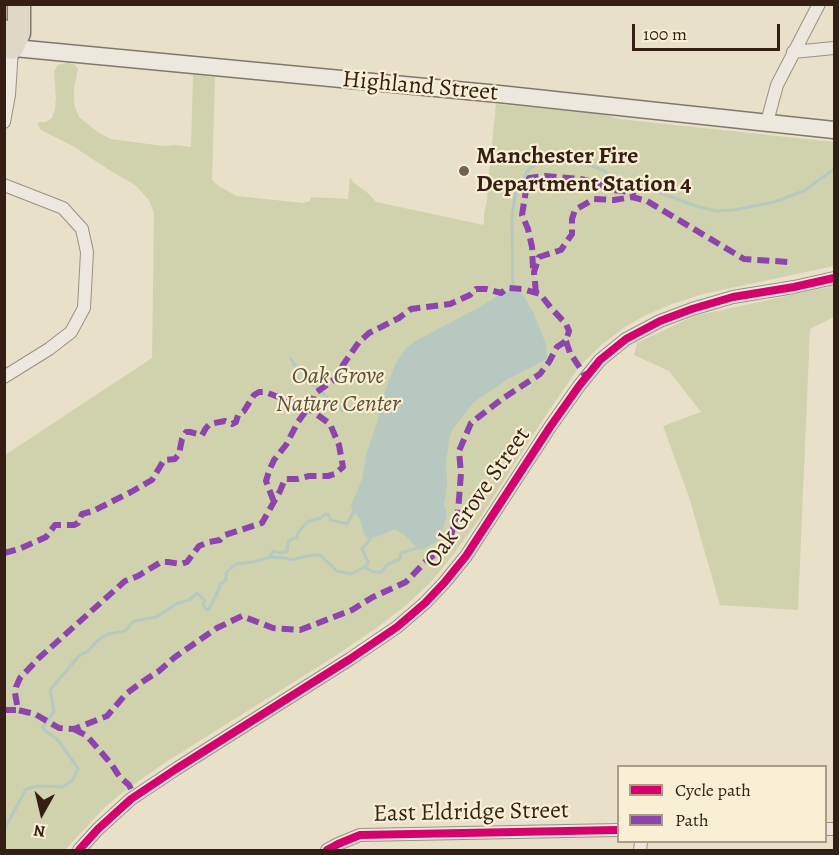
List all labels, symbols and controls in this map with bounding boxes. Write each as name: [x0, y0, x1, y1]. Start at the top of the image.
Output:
scale bar: [635, 12, 784, 50]
text: 100 m: [643, 22, 687, 46]
street label: Highland Street: [341, 66, 499, 108]
place label: Manchester Fire Department Station 4: [476, 143, 692, 199]
marker: Manchester Fire Department Station 4: [457, 164, 471, 178]
park label: Oak Grove Nature Center: [276, 363, 400, 419]
street label: Oak Grove Street: [419, 422, 537, 574]
legend: [617, 765, 827, 843]
text: Cycle path: [675, 778, 751, 802]
north arrow: [12, 783, 72, 843]
street label: East Eldridge Street: [373, 797, 569, 829]
text: Path: [675, 808, 709, 832]
text: N: [32, 819, 47, 843]

